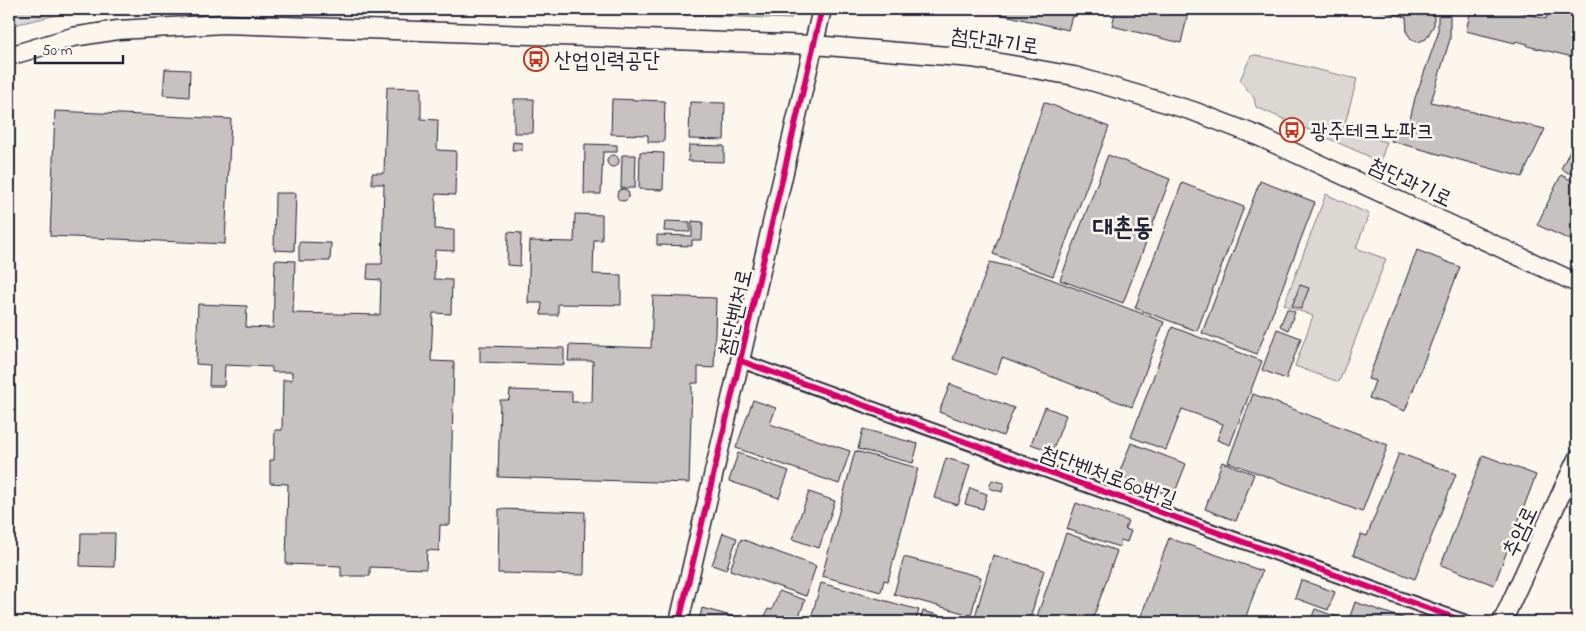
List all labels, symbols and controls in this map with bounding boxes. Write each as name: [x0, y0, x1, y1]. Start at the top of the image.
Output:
street label: 첨단과기로: [949, 21, 1041, 65]
scale bar: [35, 32, 122, 64]
text: 50 m: [42, 40, 73, 62]
bus stop icon: 산업인력공단: [523, 46, 549, 72]
place label: 산업인력공단: [554, 46, 660, 78]
bus stop icon: 광주테크노파크: [1279, 117, 1305, 143]
place label: 광주테크노파크: [1310, 117, 1434, 149]
street label: 첨단과기로: [1363, 151, 1457, 217]
district label: 대촌동: [1093, 211, 1153, 247]
street label: 첨단벤처로: [711, 266, 762, 359]
street label: 첨단벤처로60번길: [1035, 438, 1181, 517]
street label: 추암로: [1496, 501, 1547, 563]

